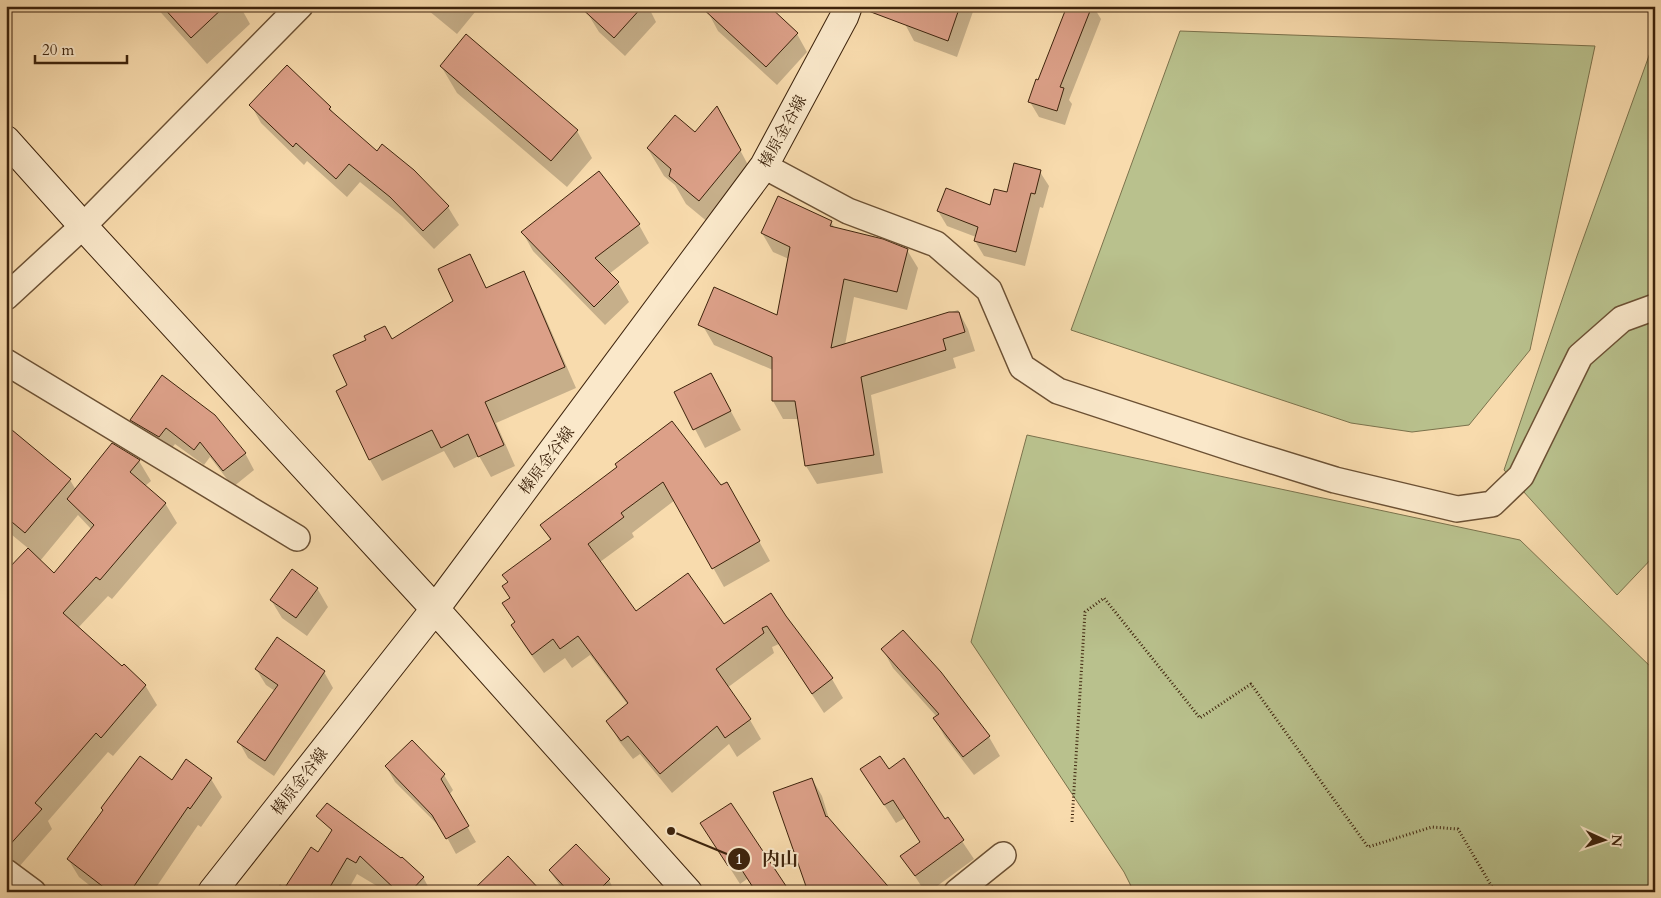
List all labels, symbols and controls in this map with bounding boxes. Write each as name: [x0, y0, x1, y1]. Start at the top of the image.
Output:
scale bar: [35, 32, 128, 64]
text: 20 m: [42, 40, 74, 60]
street label: 榛原金谷線: [754, 91, 812, 172]
street label: 榛原金谷線: [514, 422, 580, 499]
street label: 榛原金谷線: [266, 743, 333, 820]
north arrow: [1578, 816, 1628, 866]
text: N: [1607, 834, 1626, 847]
callout: 内山: [727, 842, 808, 875]
text: 内山: [762, 847, 798, 872]
text: 1: [735, 849, 743, 869]

